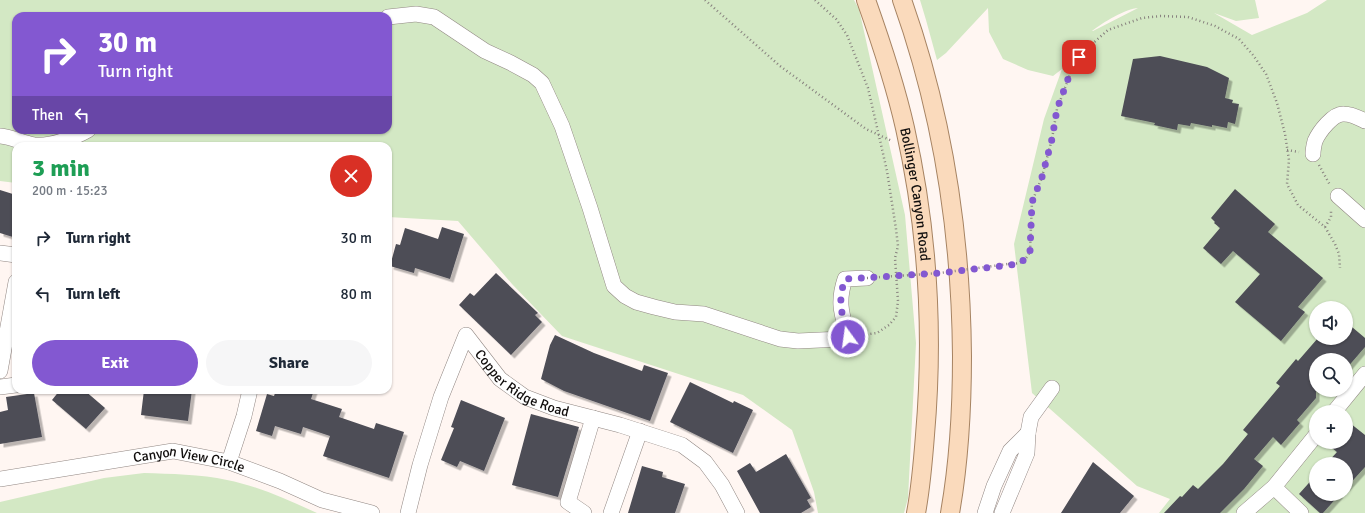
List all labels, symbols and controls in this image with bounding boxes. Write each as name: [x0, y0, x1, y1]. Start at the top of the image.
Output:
text: 30 m: [98, 26, 157, 60]
icon: right: [32, 28, 84, 80]
pin: [1062, 40, 1096, 74]
icon: arrive: [1068, 46, 1090, 68]
text: Turn right: [98, 60, 173, 82]
icon: left: [71, 104, 93, 126]
text: Then: [32, 106, 63, 124]
street label: Bollinger Canyon Road: [897, 126, 934, 262]
text: 3 min: [32, 153, 90, 183]
button: close: [330, 155, 372, 197]
text: 200 m · 15:23: [32, 183, 108, 199]
icon: right: [32, 227, 54, 249]
text: Turn right: [66, 229, 131, 247]
text: 30 m: [341, 229, 372, 247]
icon: left: [32, 283, 54, 305]
text: Turn left: [66, 285, 120, 303]
text: 80 m: [341, 285, 372, 303]
map controls: [1309, 301, 1353, 501]
button: sound: [1309, 301, 1353, 345]
position arrow: [827, 316, 869, 358]
button: Exit: [32, 340, 198, 386]
button: Share: [206, 340, 372, 386]
street label: Copper Ridge Road: [472, 346, 571, 420]
button: search: [1309, 353, 1353, 397]
button: +: [1309, 405, 1353, 449]
street label: Canyon View Circle: [132, 442, 248, 476]
button: −: [1309, 457, 1353, 501]

